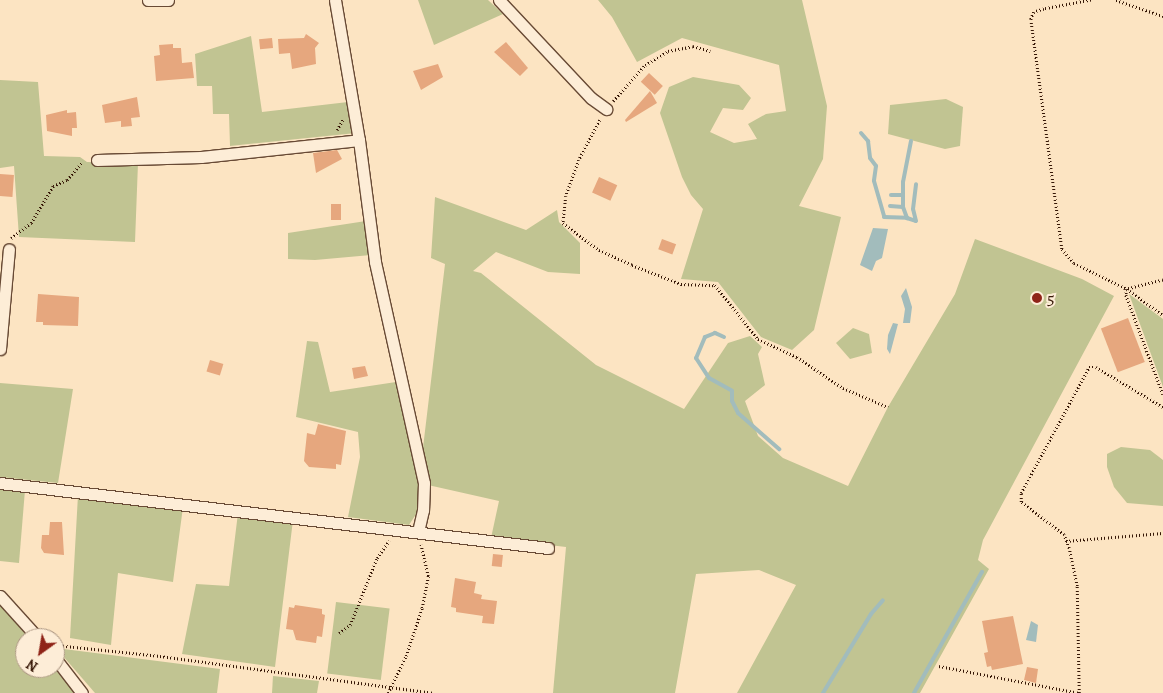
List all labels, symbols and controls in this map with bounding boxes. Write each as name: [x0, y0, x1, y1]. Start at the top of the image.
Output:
place label: 5: [1047, 287, 1055, 309]
marker: 5: [1031, 292, 1043, 304]
north arrow: [15, 628, 65, 678]
text: N: [23, 655, 42, 676]

